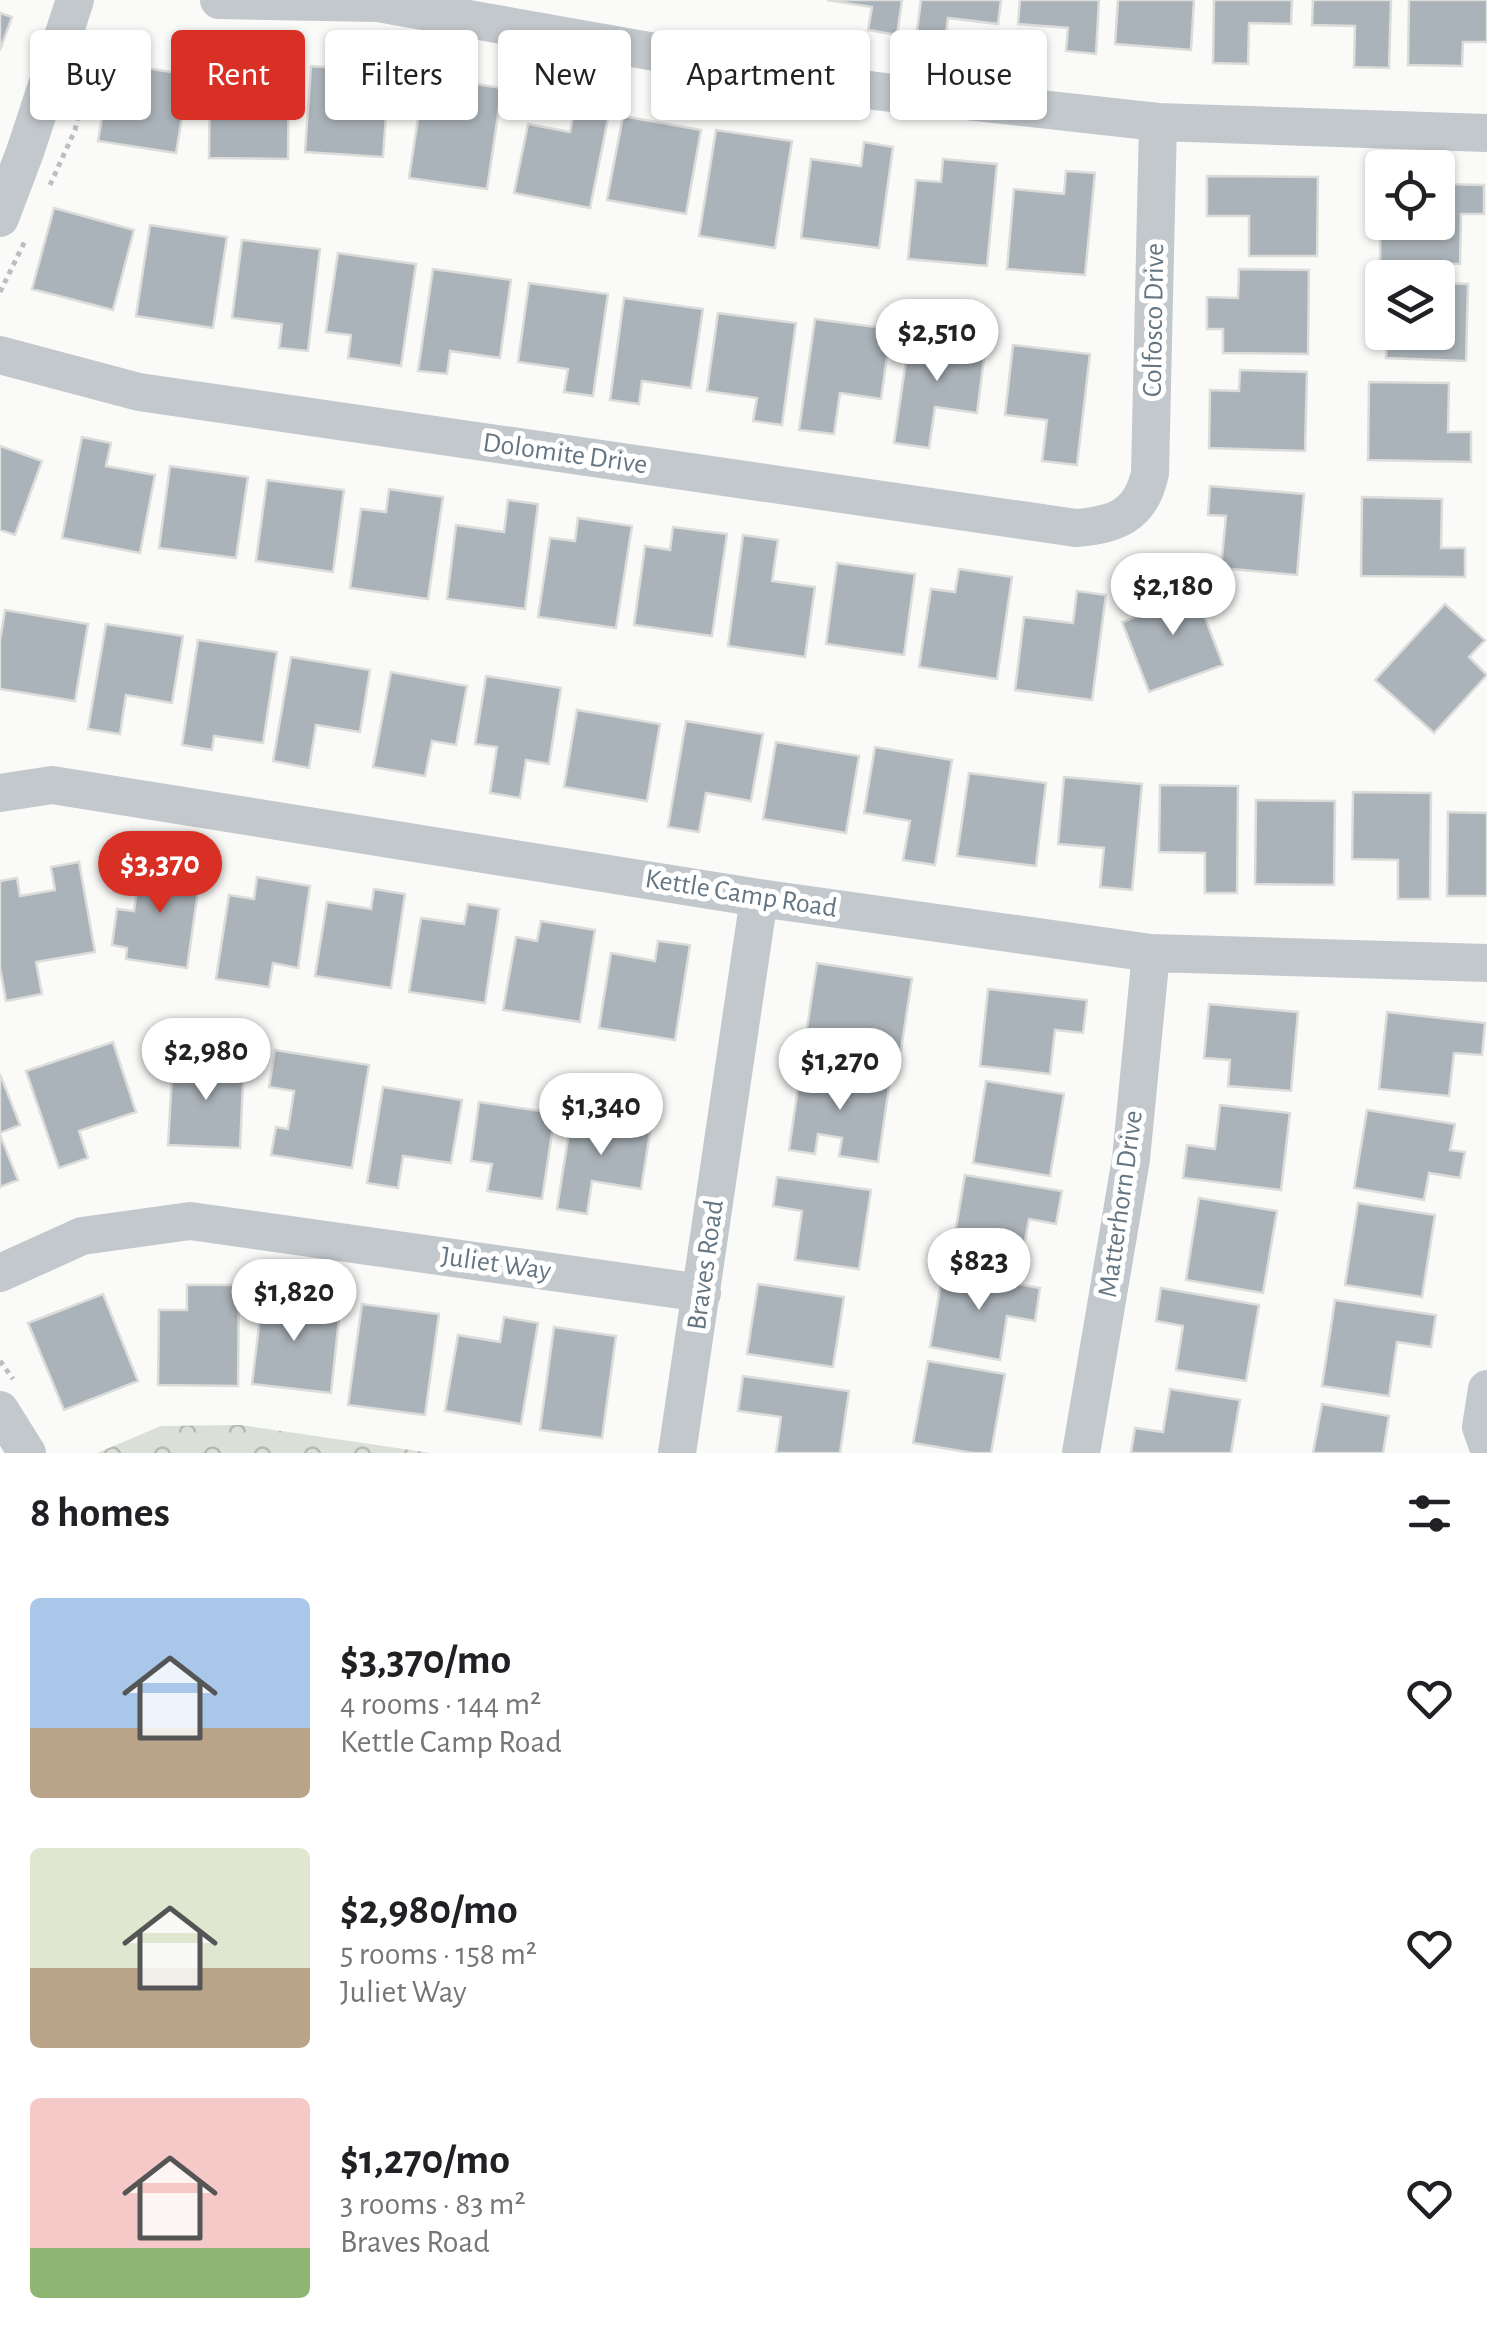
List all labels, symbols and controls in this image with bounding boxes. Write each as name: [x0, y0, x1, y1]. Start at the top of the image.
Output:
chip: Buy: [30, 30, 151, 120]
chip: Rent: [171, 30, 305, 120]
chip: Filters: [325, 30, 478, 120]
chip: New: [498, 30, 631, 120]
chip: Apartment: [651, 30, 870, 120]
chip: House: [890, 30, 1047, 120]
map controls: [1365, 150, 1455, 350]
button: locate: [1365, 150, 1455, 240]
street label: Colfosco Drive: [1139, 243, 1169, 397]
button: layers: [1365, 260, 1455, 350]
pin: $2,510: [856, 299, 1018, 384]
text: $2,510: [898, 315, 976, 347]
street label: Dolomite Drive: [481, 429, 649, 479]
pin: $2,180: [1092, 553, 1254, 638]
text: $2,180: [1133, 569, 1213, 601]
pin: $3,370: [79, 831, 241, 916]
text: $3,370: [120, 847, 200, 879]
street label: Kettle Camp Road: [643, 865, 839, 923]
pin: $2,980: [125, 1018, 287, 1103]
pin: $1,270: [759, 1028, 921, 1113]
text: $2,980: [164, 1034, 248, 1066]
text: $1,270: [801, 1044, 879, 1076]
pin: $1,340: [520, 1073, 682, 1158]
text: $1,340: [561, 1089, 641, 1121]
street label: Matterhorn Drive: [1094, 1109, 1148, 1299]
street label: Braves Road: [683, 1198, 729, 1332]
pin: $823: [920, 1228, 1038, 1313]
street label: Juliet Way: [439, 1242, 553, 1286]
text: $823: [949, 1244, 1009, 1276]
pin: $1,820: [213, 1259, 375, 1344]
text: $1,820: [254, 1275, 334, 1307]
icon: filters: [1402, 1486, 1457, 1541]
text: 8 homes: [30, 1492, 170, 1534]
icon: home: [110, 1638, 230, 1758]
text: $3,370/mo: [340, 1639, 511, 1681]
icon: heart: [1402, 1671, 1457, 1726]
text: 4 rooms · 144 m²: [340, 1688, 541, 1720]
text: Kettle Camp Road: [340, 1726, 562, 1758]
icon: home: [110, 1888, 230, 2008]
text: $2,980/mo: [340, 1889, 518, 1931]
icon: heart: [1402, 1921, 1457, 1976]
text: 5 rooms · 158 m²: [340, 1938, 537, 1970]
text: Juliet Way: [340, 1976, 467, 2008]
icon: home: [110, 2138, 230, 2258]
text: $1,270/mo: [340, 2139, 510, 2181]
icon: heart: [1402, 2171, 1457, 2226]
text: 3 rooms · 83 m²: [340, 2188, 526, 2220]
text: Braves Road: [340, 2226, 490, 2258]

